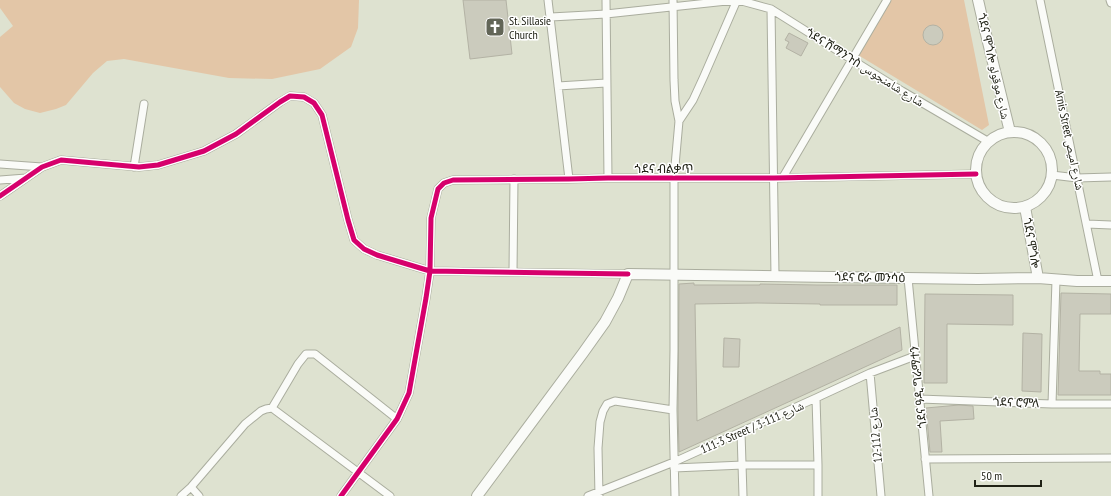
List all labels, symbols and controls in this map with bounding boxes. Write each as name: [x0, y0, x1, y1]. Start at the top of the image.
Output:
street label: ጎደና ሞጎሎ شارع موقولو: [974, 11, 1014, 121]
place label: St. Sillasie Church: [509, 13, 551, 42]
church icon: St. Sillasie Church: [484, 16, 506, 38]
street label: ጎደና ሽማንጉስ شارع شامنجوس: [803, 24, 927, 110]
street label: Arnis Street شارع اميص: [1051, 89, 1088, 192]
street label: ጎደና ብልቃጥ: [635, 161, 693, 176]
street label: ጎደና ሞጎሎ: [1020, 217, 1044, 270]
street label: ጎደና ሮራ መንሳዕ: [834, 269, 906, 285]
street label: ጎደና ዓዲ ግራማተን: [906, 345, 930, 429]
street label: ጎደና ሮምለ: [993, 394, 1039, 410]
street label: 111-3 Street / شارع 111-3: [698, 397, 807, 457]
street label: شارع 112-12: [865, 406, 886, 463]
scale bar: [975, 462, 1041, 488]
text: 50 m: [981, 468, 1002, 483]

